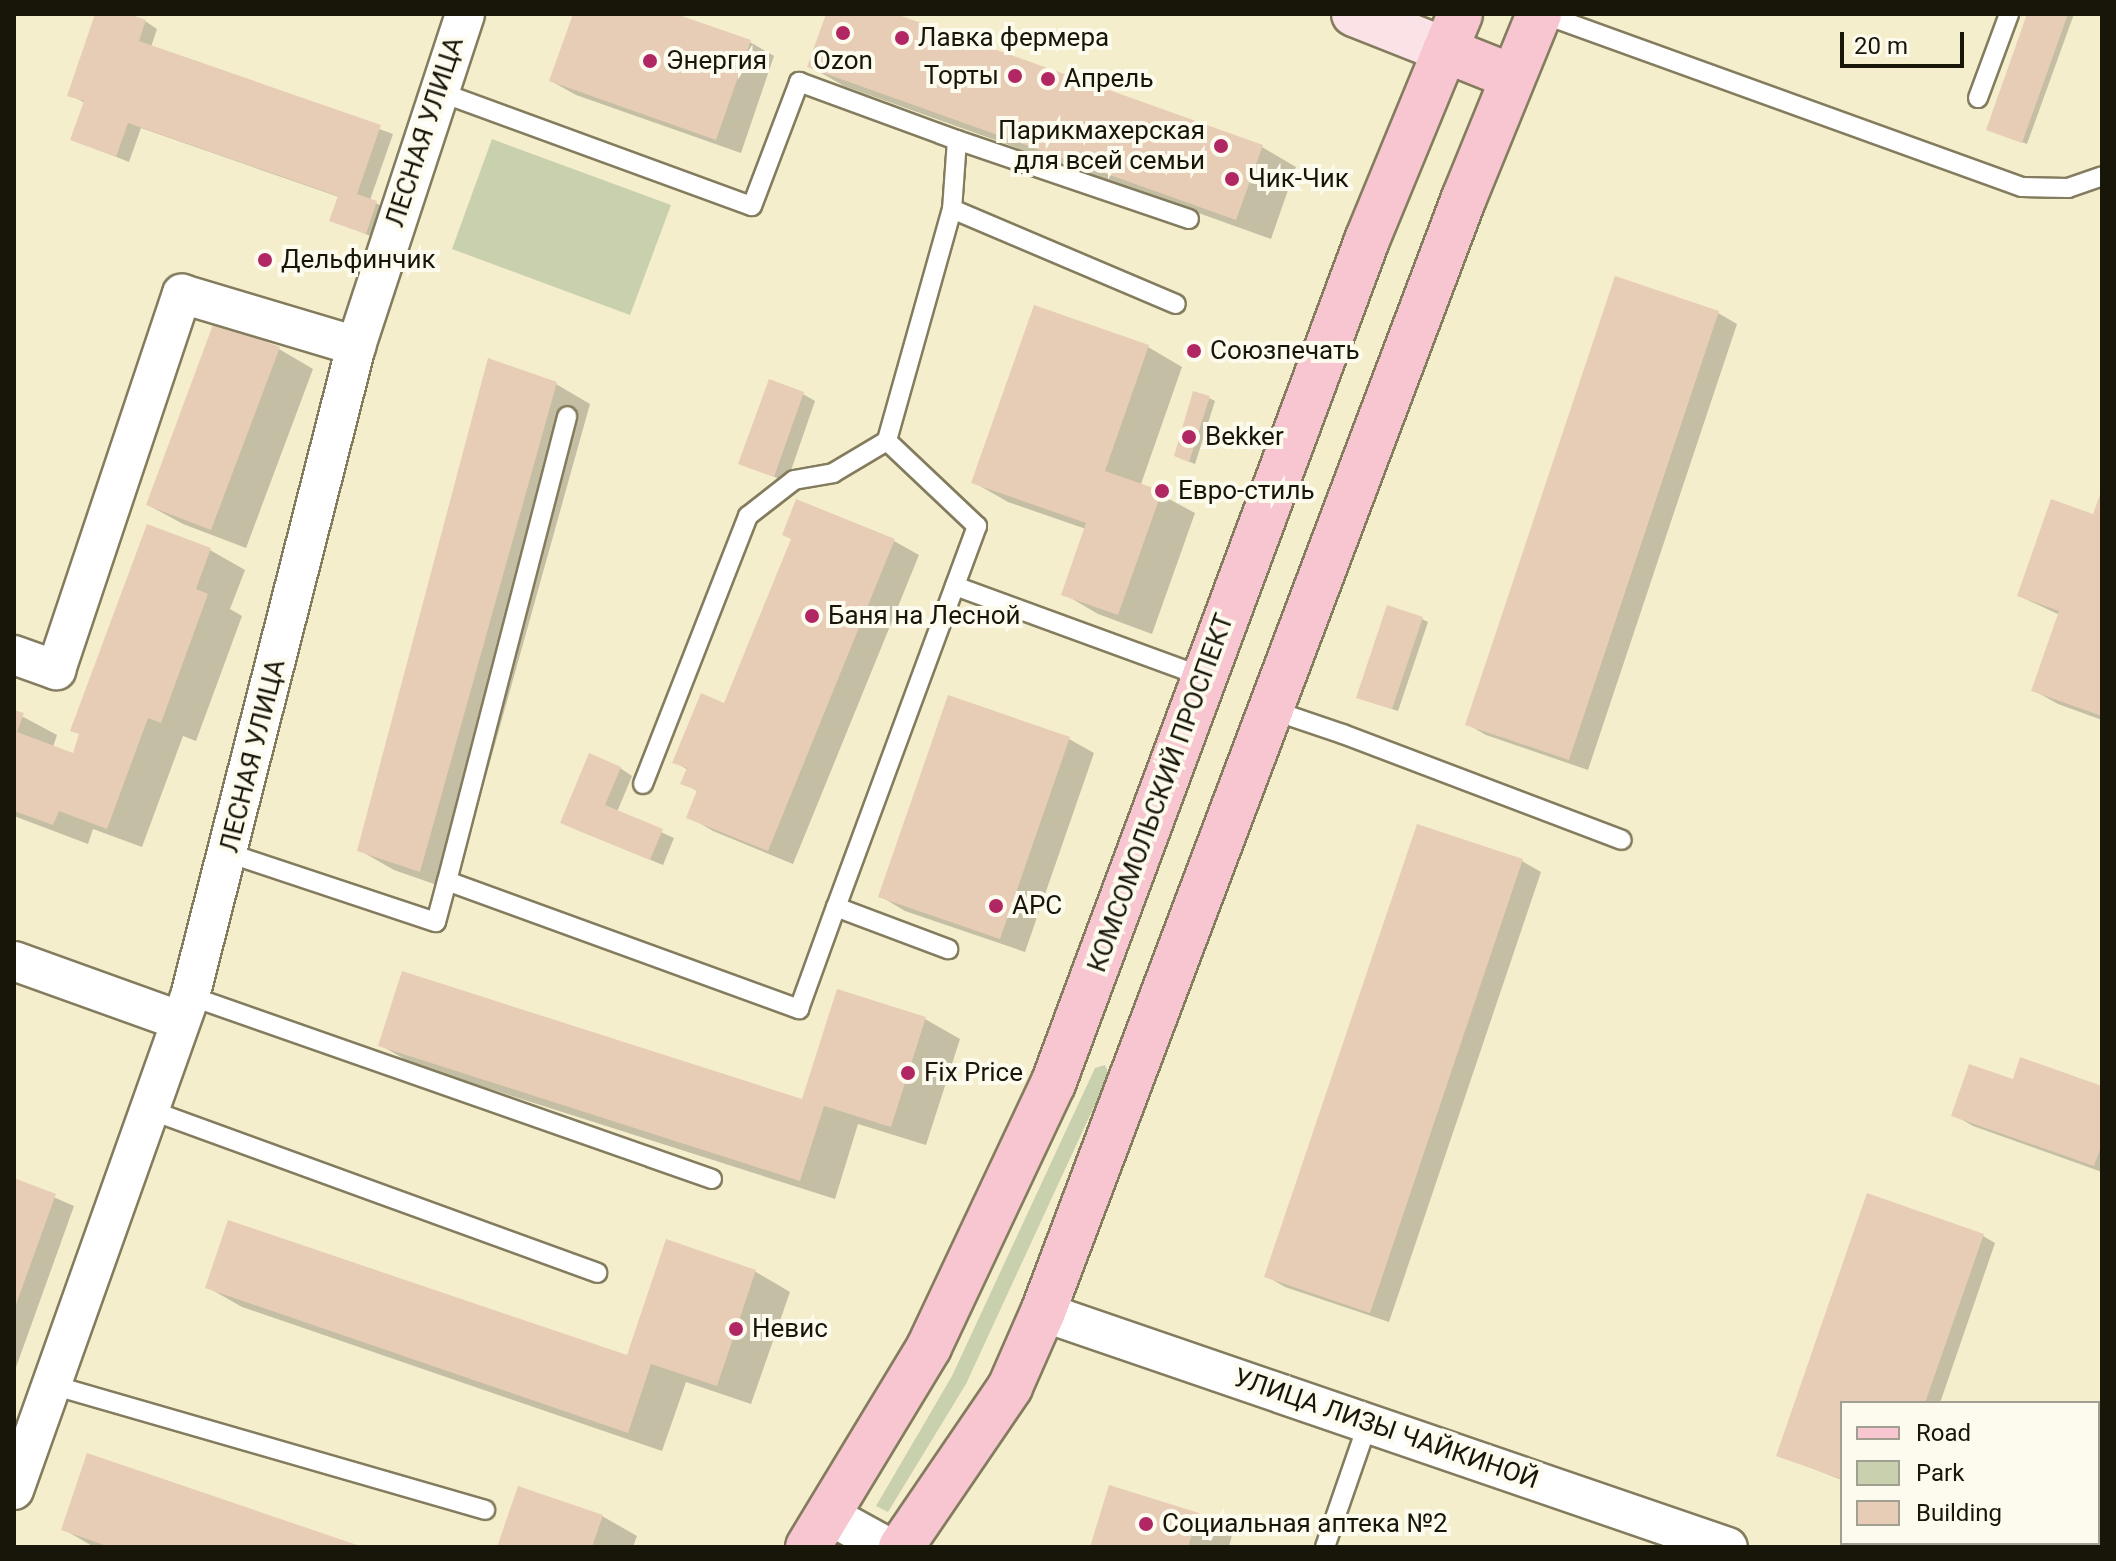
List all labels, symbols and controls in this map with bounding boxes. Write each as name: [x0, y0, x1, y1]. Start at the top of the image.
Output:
scale bar: [1844, 16, 1968, 66]
place label: Лавка фермера: [918, 22, 1109, 54]
marker: Ozon: [834, 24, 852, 42]
marker: Лавка фермера: [893, 29, 911, 47]
text: 20 m: [1854, 32, 1908, 60]
street label: ЛЕСНАЯ УЛИЦА: [380, 33, 470, 231]
place label: Энергия: [666, 45, 767, 77]
place label: Ozon: [813, 45, 873, 77]
marker: Энергия: [641, 52, 659, 70]
place label: Торты: [924, 60, 999, 92]
place label: Апрель: [1064, 63, 1154, 95]
marker: Торты: [1006, 67, 1024, 85]
marker: Апрель: [1039, 70, 1057, 88]
place label: Парикмахерская для всей семьи: [998, 115, 1205, 176]
marker: Парикмахерская для всей семьи: [1212, 137, 1230, 155]
place label: Чик-Чик: [1248, 163, 1349, 195]
marker: Чик-Чик: [1223, 170, 1241, 188]
place label: Дельфинчик: [281, 244, 436, 276]
marker: Дельфинчик: [256, 251, 274, 269]
place label: Союзпечать: [1210, 335, 1360, 367]
marker: Союзпечать: [1185, 342, 1203, 360]
place label: Bekker: [1205, 421, 1284, 453]
marker: Bekker: [1180, 428, 1198, 446]
place label: Евро-стиль: [1178, 475, 1315, 507]
marker: Евро-стиль: [1153, 482, 1171, 500]
place label: Баня на Лесной: [828, 600, 1020, 632]
marker: Баня на Лесной: [803, 607, 821, 625]
street label: КОМСОМОЛЬСКИЙ ПРОСПЕКТ: [1082, 610, 1240, 976]
street label: ЛЕСНАЯ УЛИЦА: [214, 656, 292, 856]
place label: АРС: [1012, 890, 1062, 922]
marker: АРС: [987, 897, 1005, 915]
place label: Fix Price: [924, 1057, 1023, 1089]
marker: Fix Price: [899, 1064, 917, 1082]
place label: Невис: [752, 1313, 828, 1345]
marker: Невис: [727, 1320, 745, 1338]
street label: УЛИЦА ЛИЗЫ ЧАЙКИНОЙ: [1229, 1362, 1543, 1496]
legend: [1840, 1401, 2100, 1545]
text: Road: [1916, 1419, 1971, 1447]
text: Park: [1916, 1459, 1964, 1487]
text: Building: [1916, 1499, 2002, 1527]
place label: Социальная аптека №2: [1162, 1508, 1448, 1540]
marker: Социальная аптека №2: [1137, 1515, 1155, 1533]

